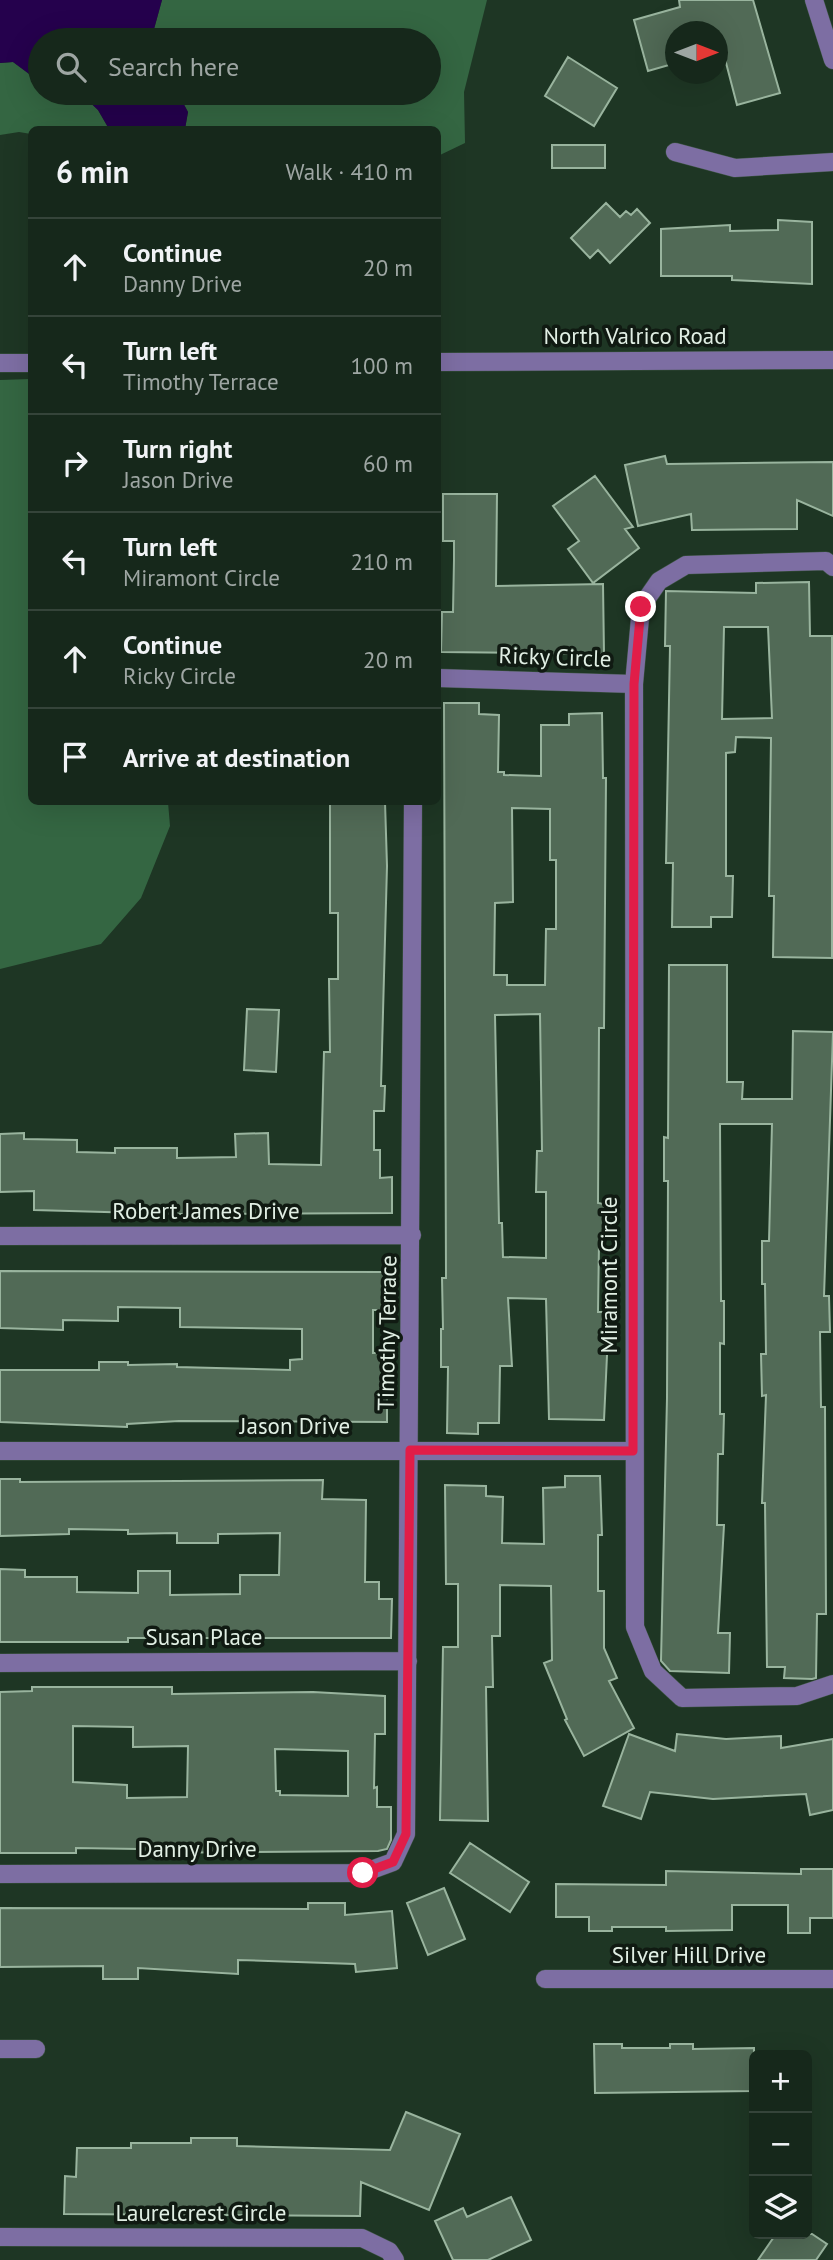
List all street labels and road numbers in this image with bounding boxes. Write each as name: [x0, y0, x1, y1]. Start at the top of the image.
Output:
street label: North Valrico Road: [543, 321, 727, 350]
street label: Ricky Circle: [498, 640, 612, 673]
street label: Robert James Drive: [112, 1196, 300, 1225]
street label: Miramont Circle: [594, 1197, 623, 1354]
street label: Timothy Terrace: [371, 1255, 402, 1411]
street label: Jason Drive: [239, 1411, 350, 1440]
street label: Susan Place: [146, 1622, 262, 1651]
street label: Danny Drive: [137, 1834, 257, 1863]
street label: Silver Hill Drive: [612, 1940, 766, 1969]
street label: Laurelcrest Circle: [116, 2198, 286, 2227]

